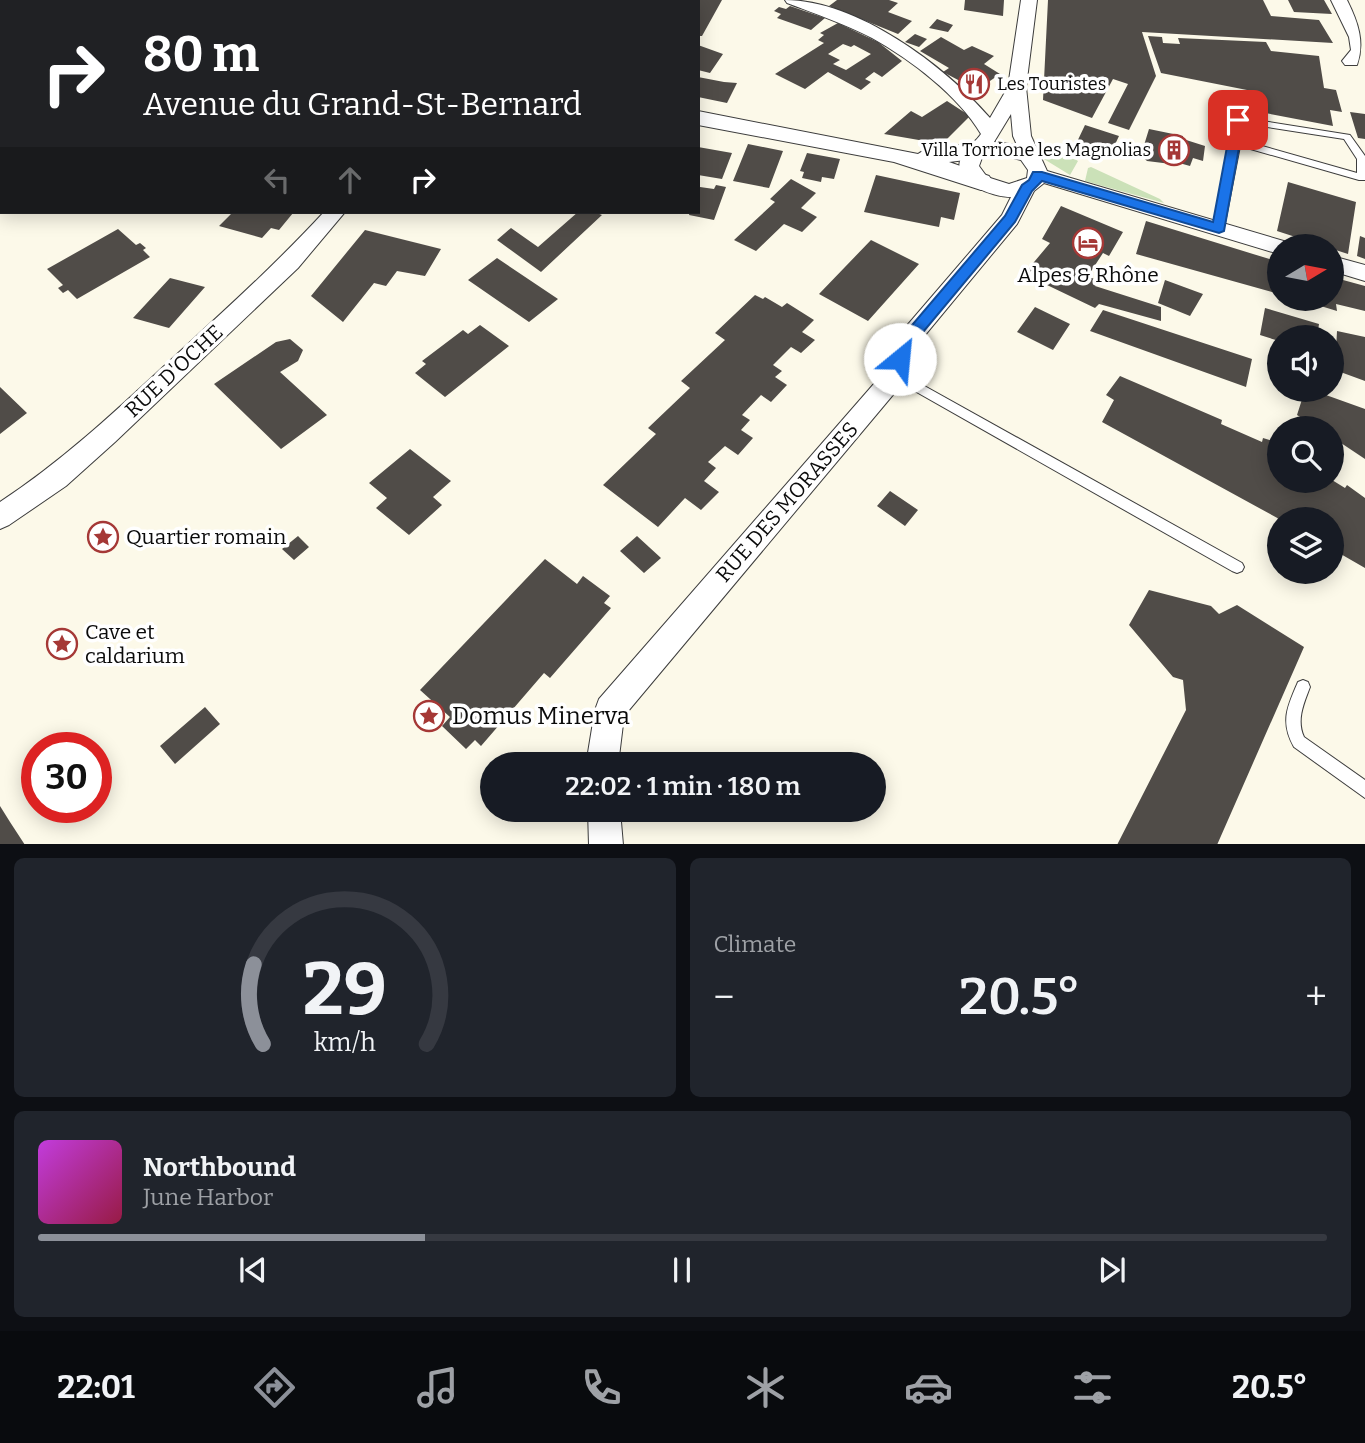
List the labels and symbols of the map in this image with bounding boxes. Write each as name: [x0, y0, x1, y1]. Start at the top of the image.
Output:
restaurant icon: Les Touristes: [957, 67, 991, 101]
place label: Les Touristes: [997, 73, 1106, 95]
pin: [1208, 90, 1268, 150]
building icon: Villa Torrione les Magnolias: [1157, 133, 1191, 167]
place label: Villa Torrione les Magnolias: [921, 139, 1151, 161]
hotel icon: Alpes & Rhône: [1071, 226, 1105, 260]
north arrow: [1267, 234, 1344, 312]
place label: Alpes & Rhône: [1017, 262, 1159, 288]
street label: RUE D'OCHE: [120, 319, 228, 423]
position arrow: [863, 322, 937, 396]
street label: RUE DES MORASSES: [710, 417, 864, 587]
place icon: Quartier romain: [86, 520, 120, 554]
place label: Quartier romain: [126, 524, 286, 550]
place label: Cave et caldarium: [85, 619, 185, 669]
place icon: Cave et caldarium: [45, 627, 79, 661]
place icon: Domus Minerva: [412, 699, 446, 733]
place label: Domus Minerva: [452, 702, 630, 730]
speed limit sign: 30: [21, 732, 112, 823]

